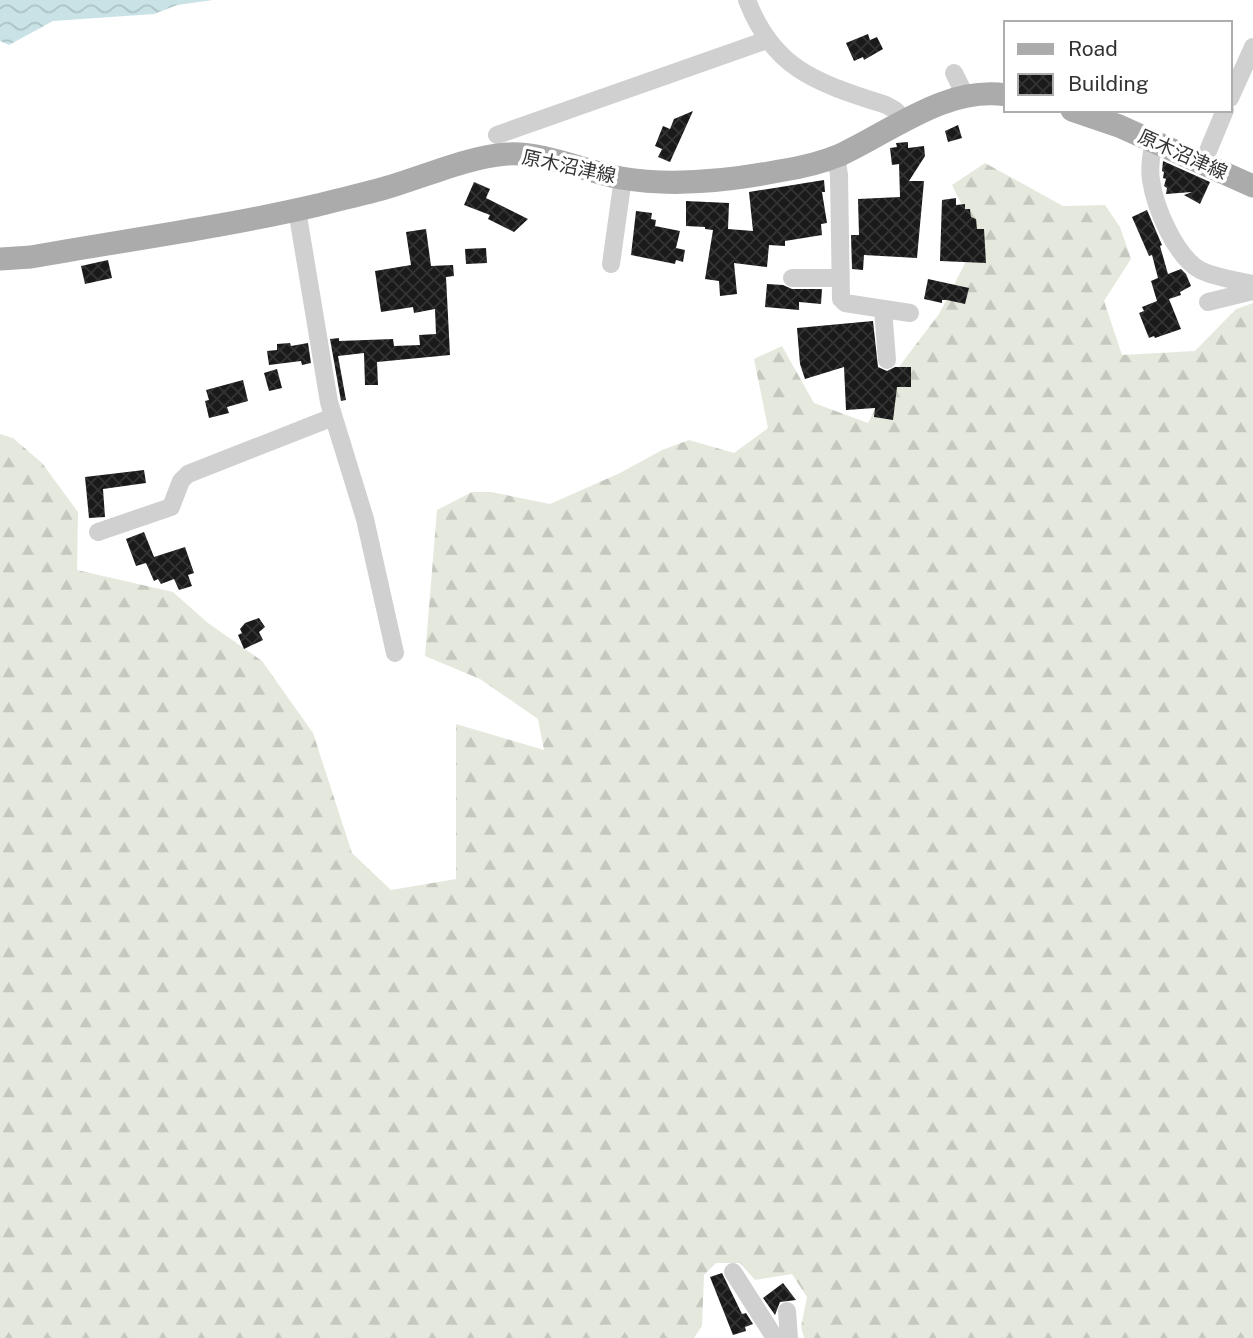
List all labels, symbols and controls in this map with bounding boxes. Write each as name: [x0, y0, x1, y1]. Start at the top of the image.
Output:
legend: [1004, 21, 1232, 112]
text: Road: [1068, 36, 1118, 61]
text: Building: [1068, 71, 1149, 96]
street label: 原木沼津線: [1135, 125, 1231, 183]
street label: 原木沼津線: [520, 145, 618, 187]

